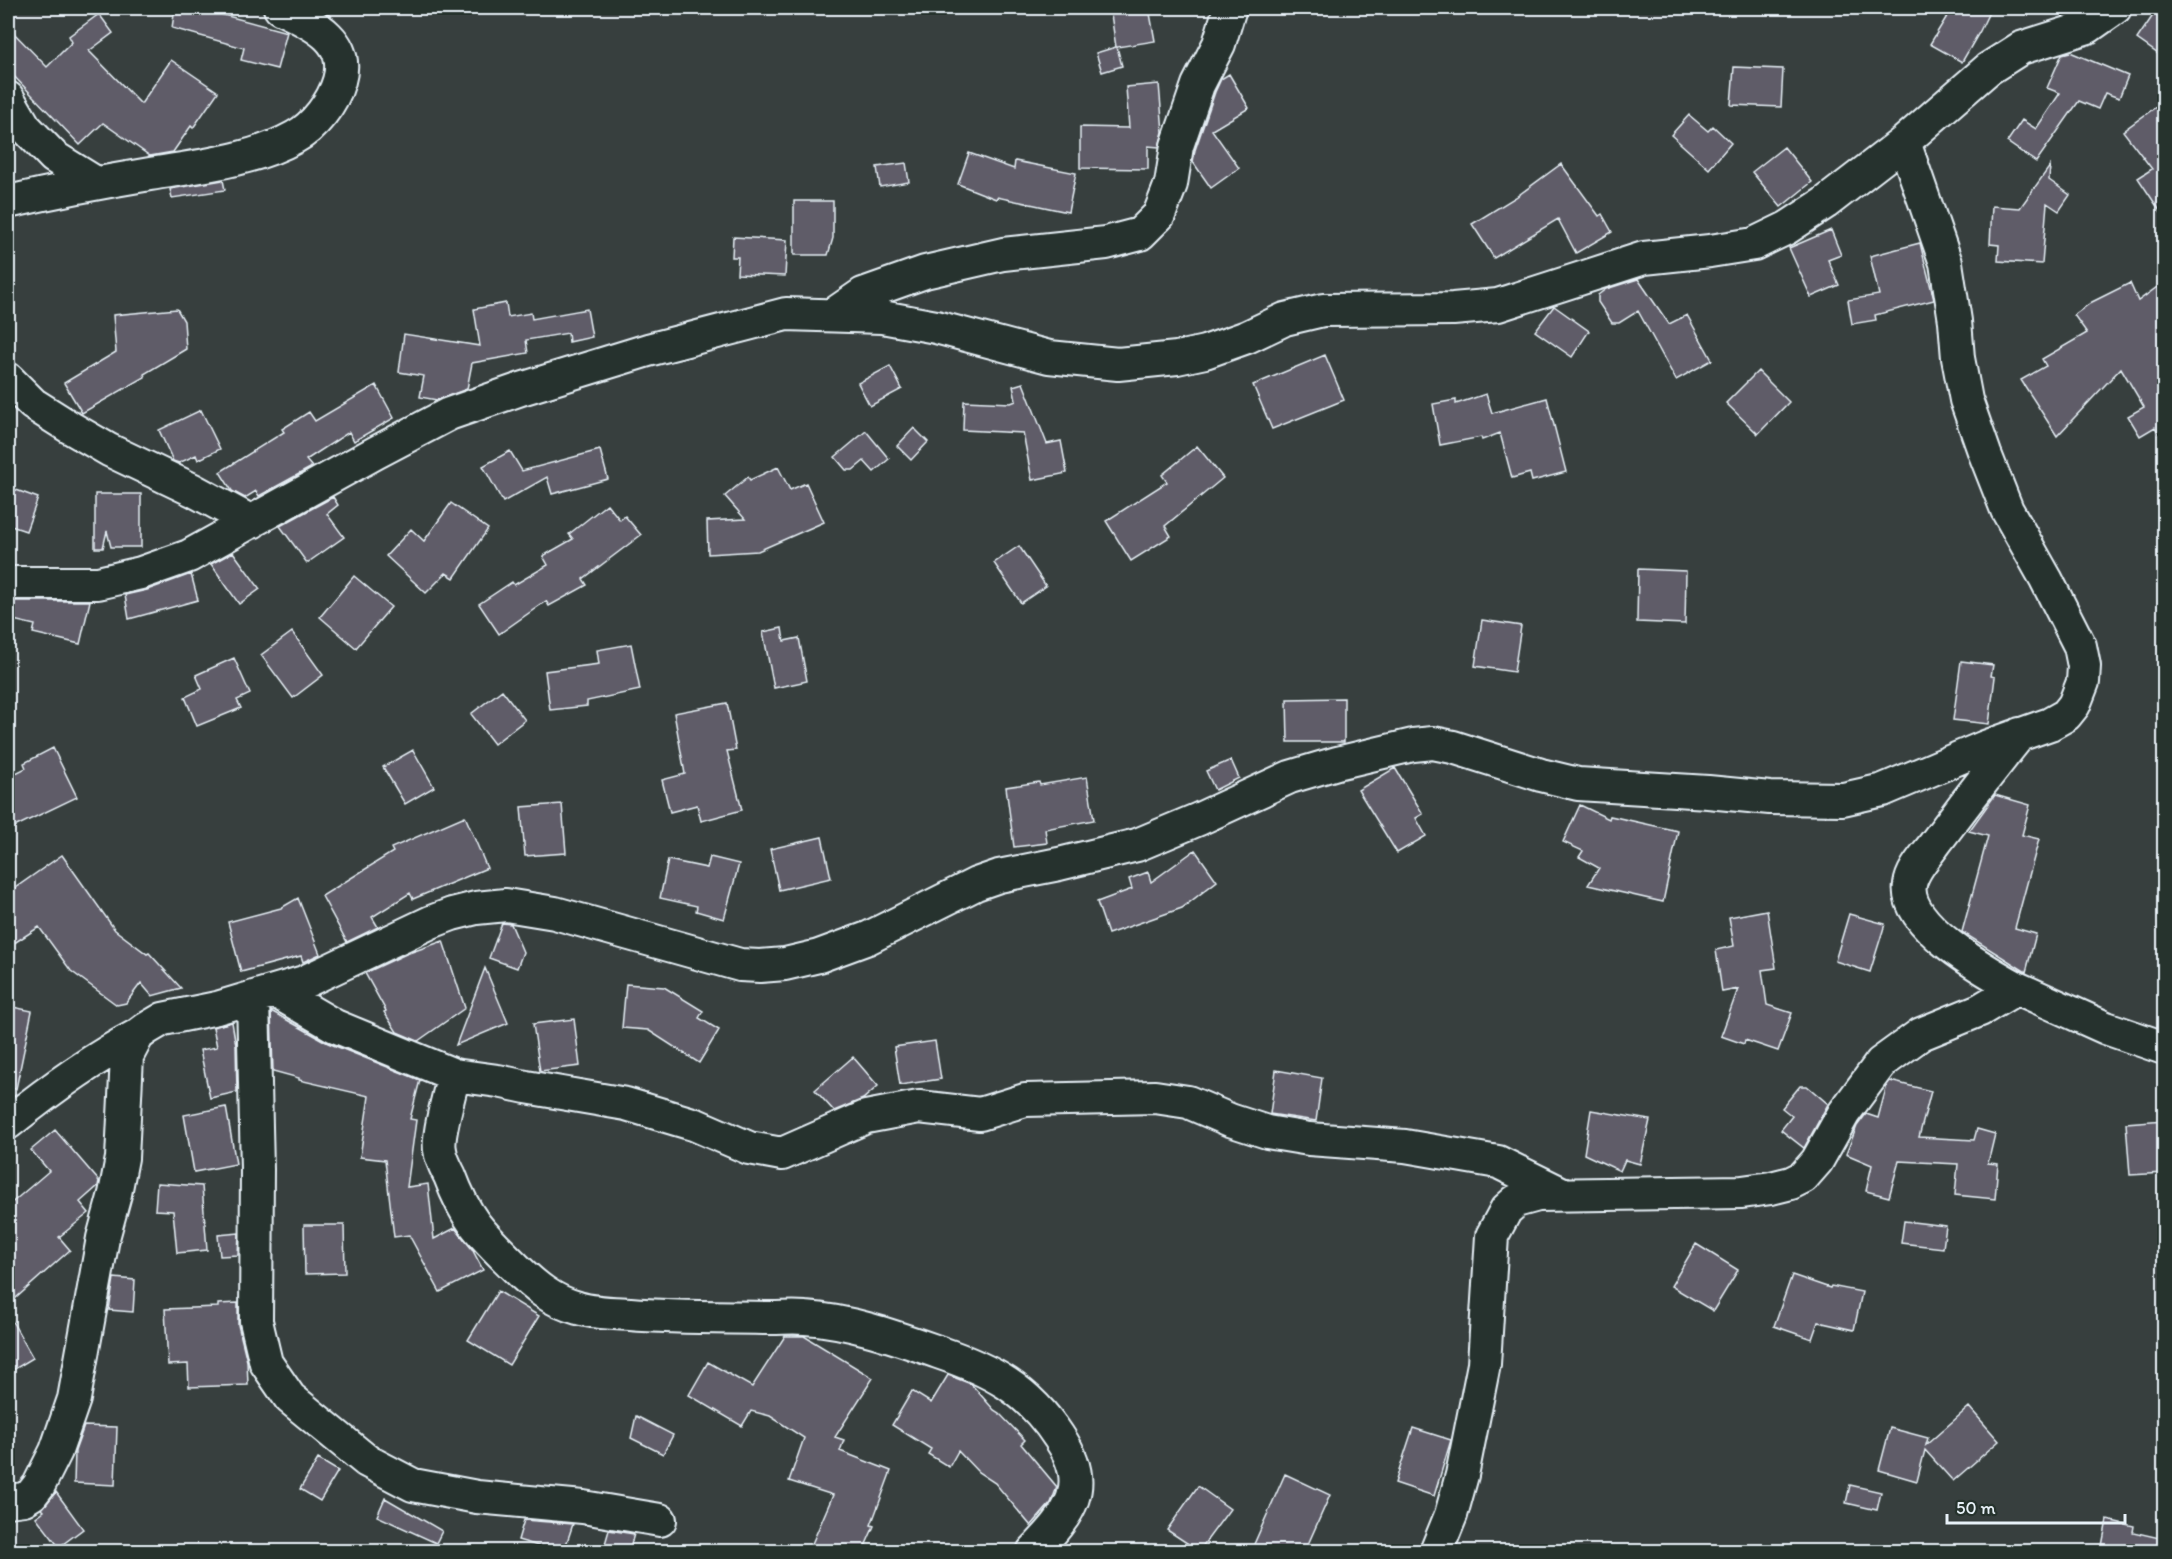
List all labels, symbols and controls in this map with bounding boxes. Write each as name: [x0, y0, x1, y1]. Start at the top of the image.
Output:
scale bar: [1947, 1487, 2126, 1525]
text: 50 m: [1956, 1497, 1996, 1519]

